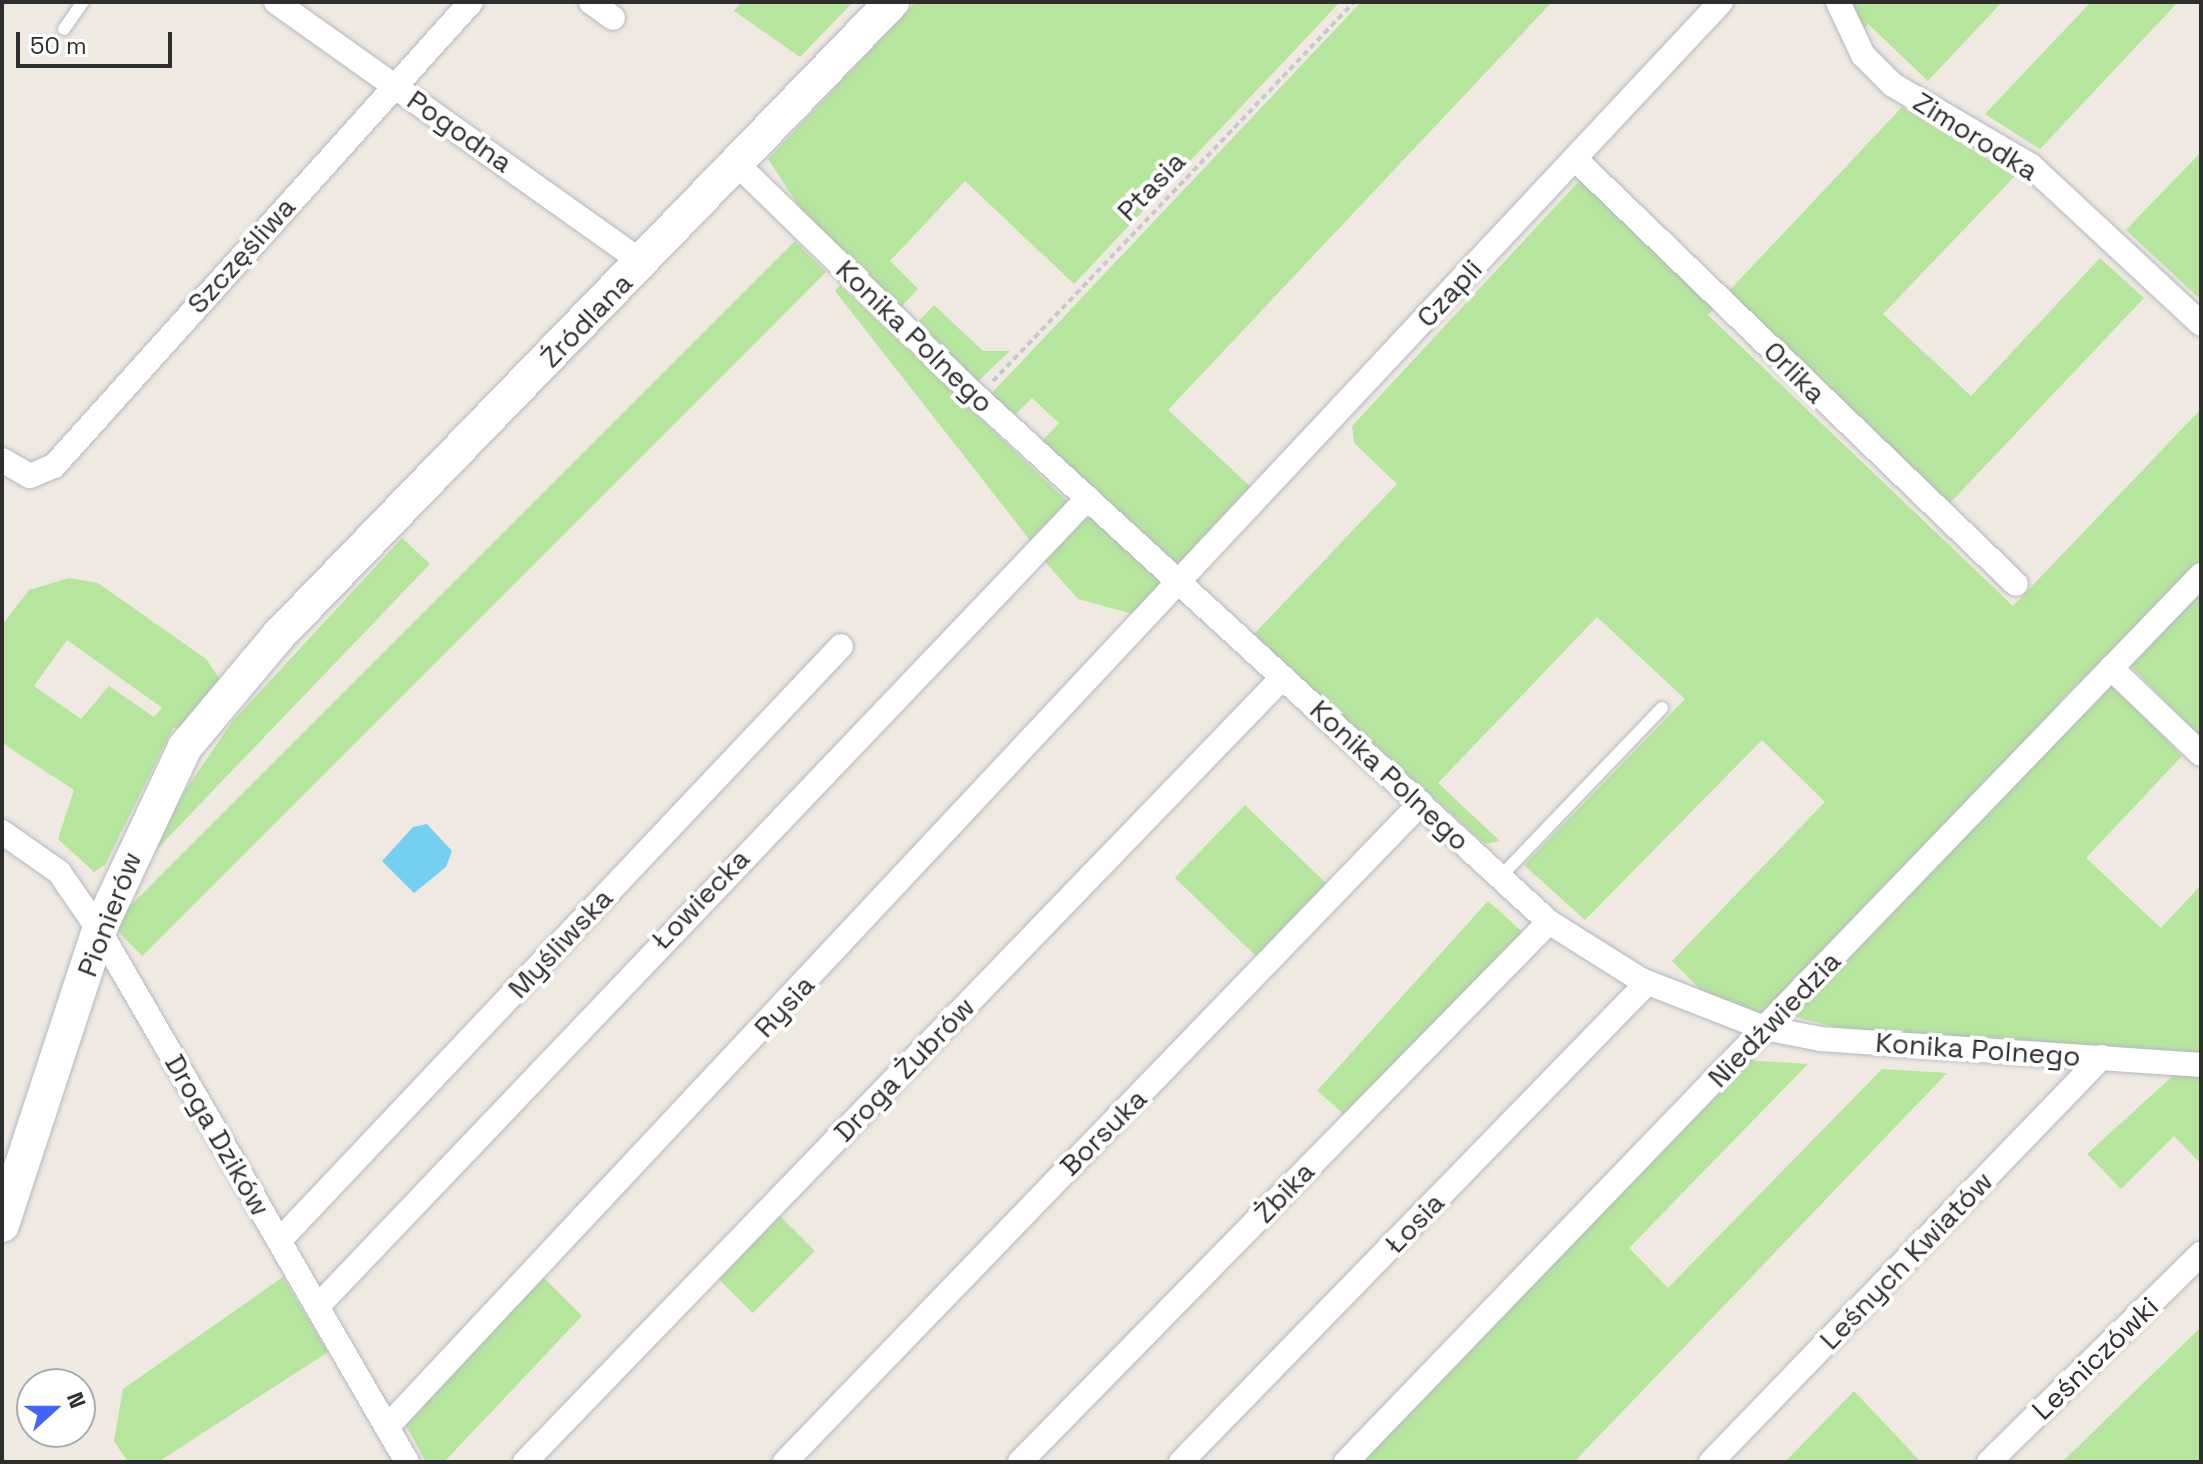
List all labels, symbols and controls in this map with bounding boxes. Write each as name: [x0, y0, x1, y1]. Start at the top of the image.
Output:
scale bar: [20, 16, 176, 66]
text: 50 m: [30, 30, 87, 61]
street label: Pogodna: [401, 83, 519, 179]
street label: Zimorodka: [1907, 84, 2045, 188]
street label: Ptasia: [1110, 144, 1192, 228]
street label: Szczęśliwa: [180, 190, 302, 320]
street label: Czapli: [1409, 252, 1489, 334]
street label: Konika Polnego: [829, 253, 1001, 419]
street label: Źródlana: [533, 266, 639, 374]
street label: Orlika: [1757, 334, 1833, 410]
street label: Konika Polnego: [1303, 693, 1477, 857]
street label: Łowiecka: [644, 842, 756, 956]
street label: Pionierów: [70, 847, 148, 981]
street label: Myśliwska: [501, 881, 619, 1005]
street label: Niedźwiedzia: [1701, 944, 1847, 1094]
street label: Rysia: [747, 968, 821, 1044]
street label: Droga Żubrów: [827, 990, 981, 1148]
street label: Konika Polnego: [1874, 1025, 2082, 1073]
street label: Droga Dzików: [158, 1048, 278, 1222]
street label: Borsuka: [1053, 1082, 1153, 1182]
street label: Żbika: [1247, 1154, 1321, 1230]
street label: Leśnych Kwiatów: [1812, 1164, 2000, 1356]
street label: Łosia: [1377, 1186, 1451, 1260]
street label: Leśniczówki: [2025, 1290, 2165, 1426]
north arrow: [16, 1368, 96, 1448]
text: N: [61, 1388, 92, 1412]

